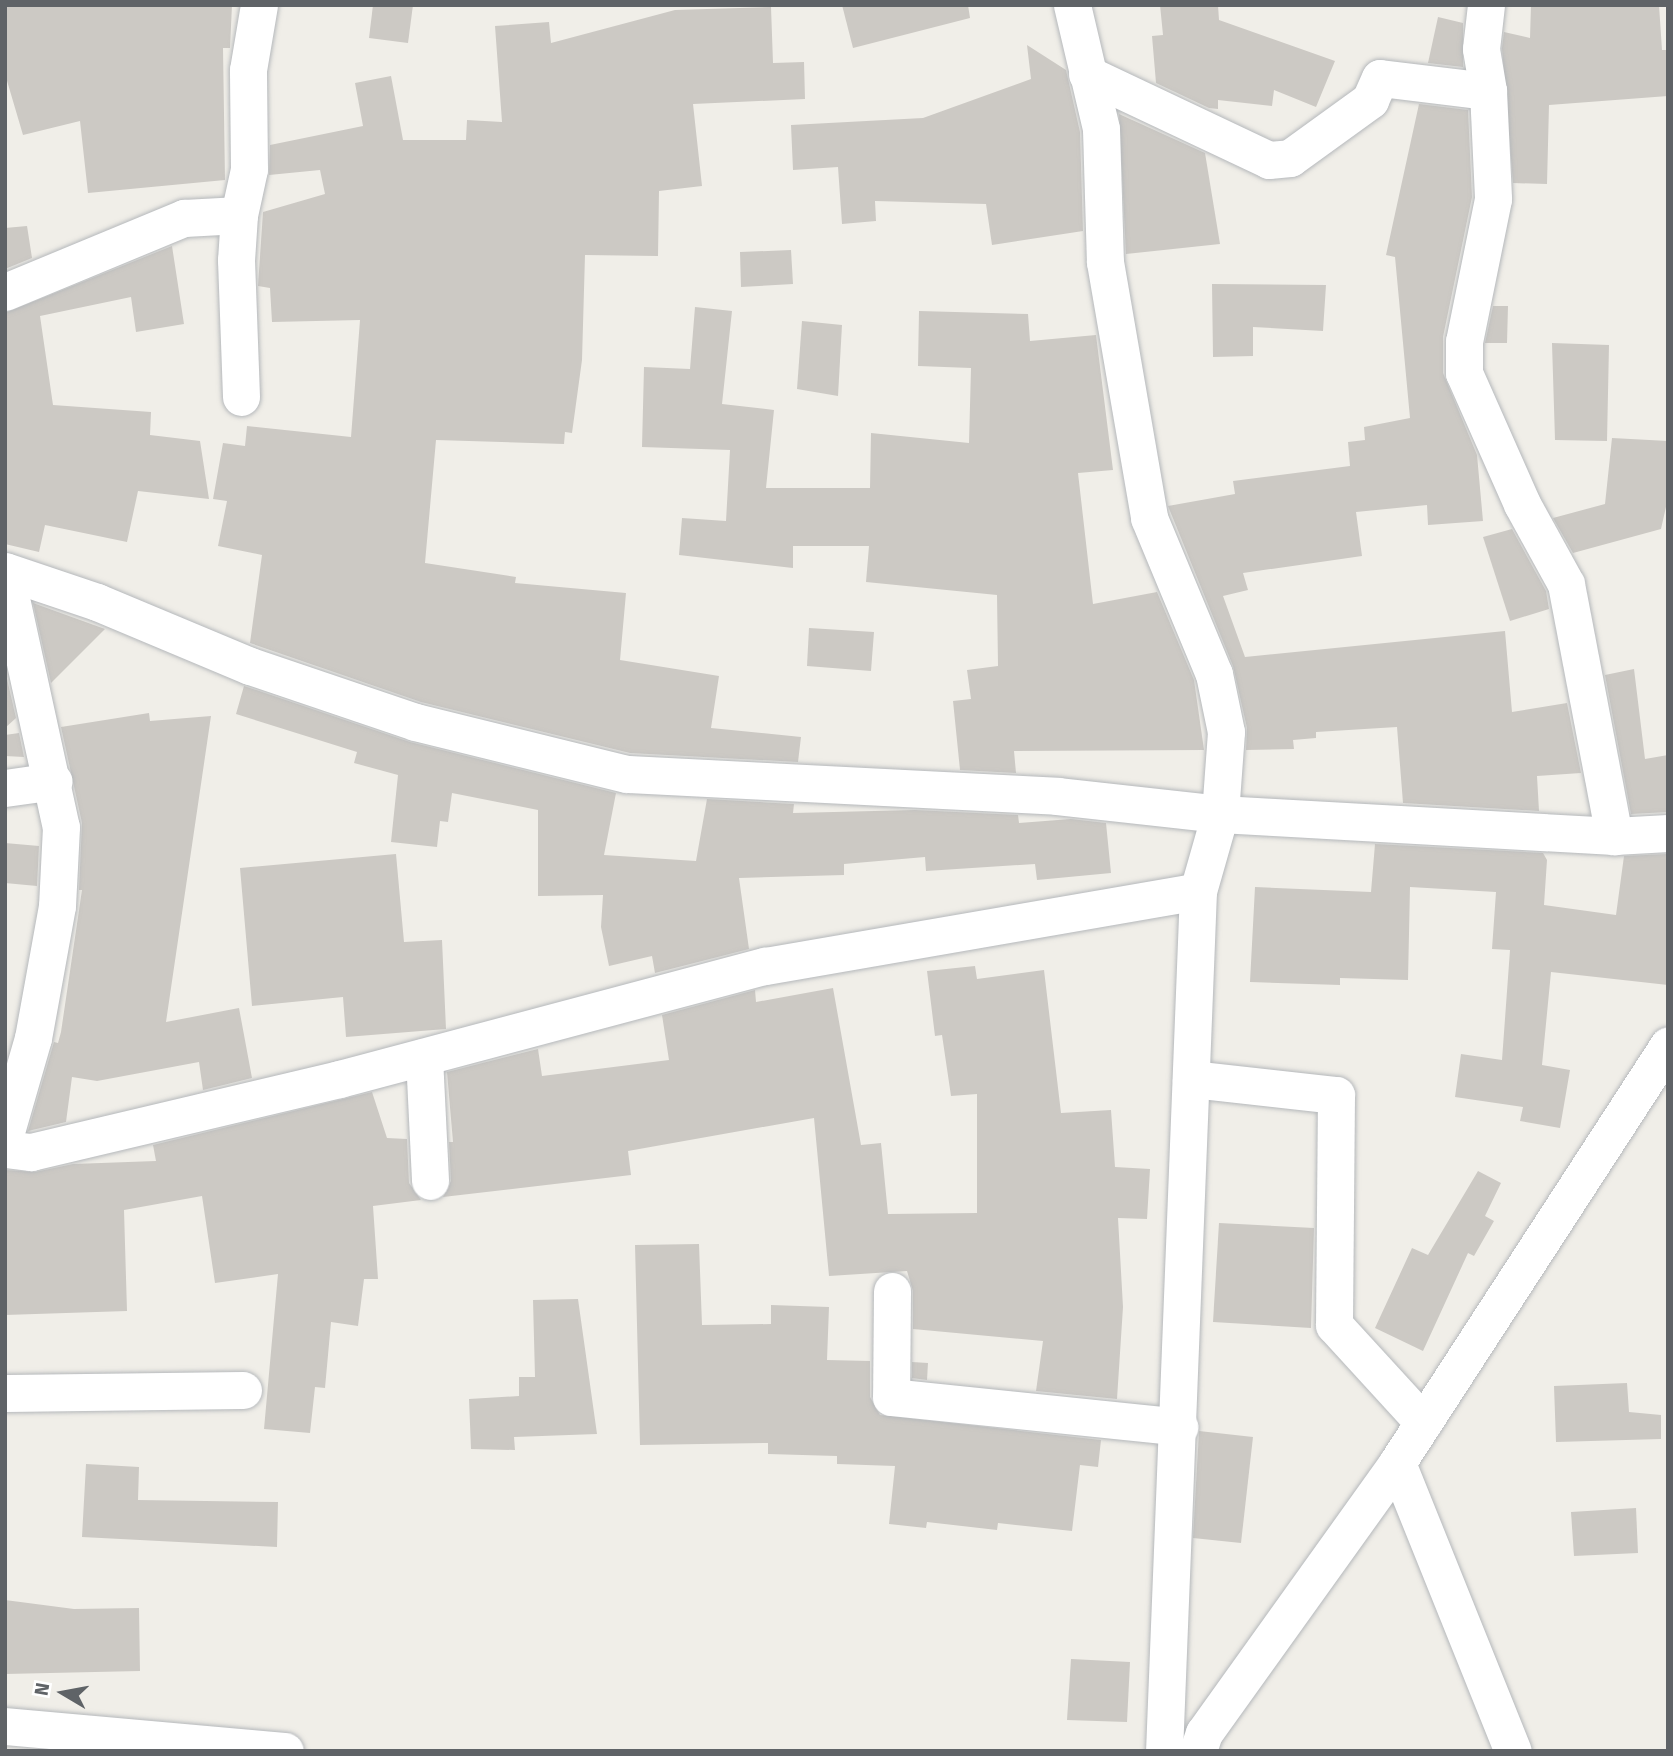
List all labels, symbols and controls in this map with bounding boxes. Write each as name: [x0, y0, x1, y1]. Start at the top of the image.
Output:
north arrow: [28, 1658, 98, 1728]
text: N: [29, 1681, 54, 1697]

